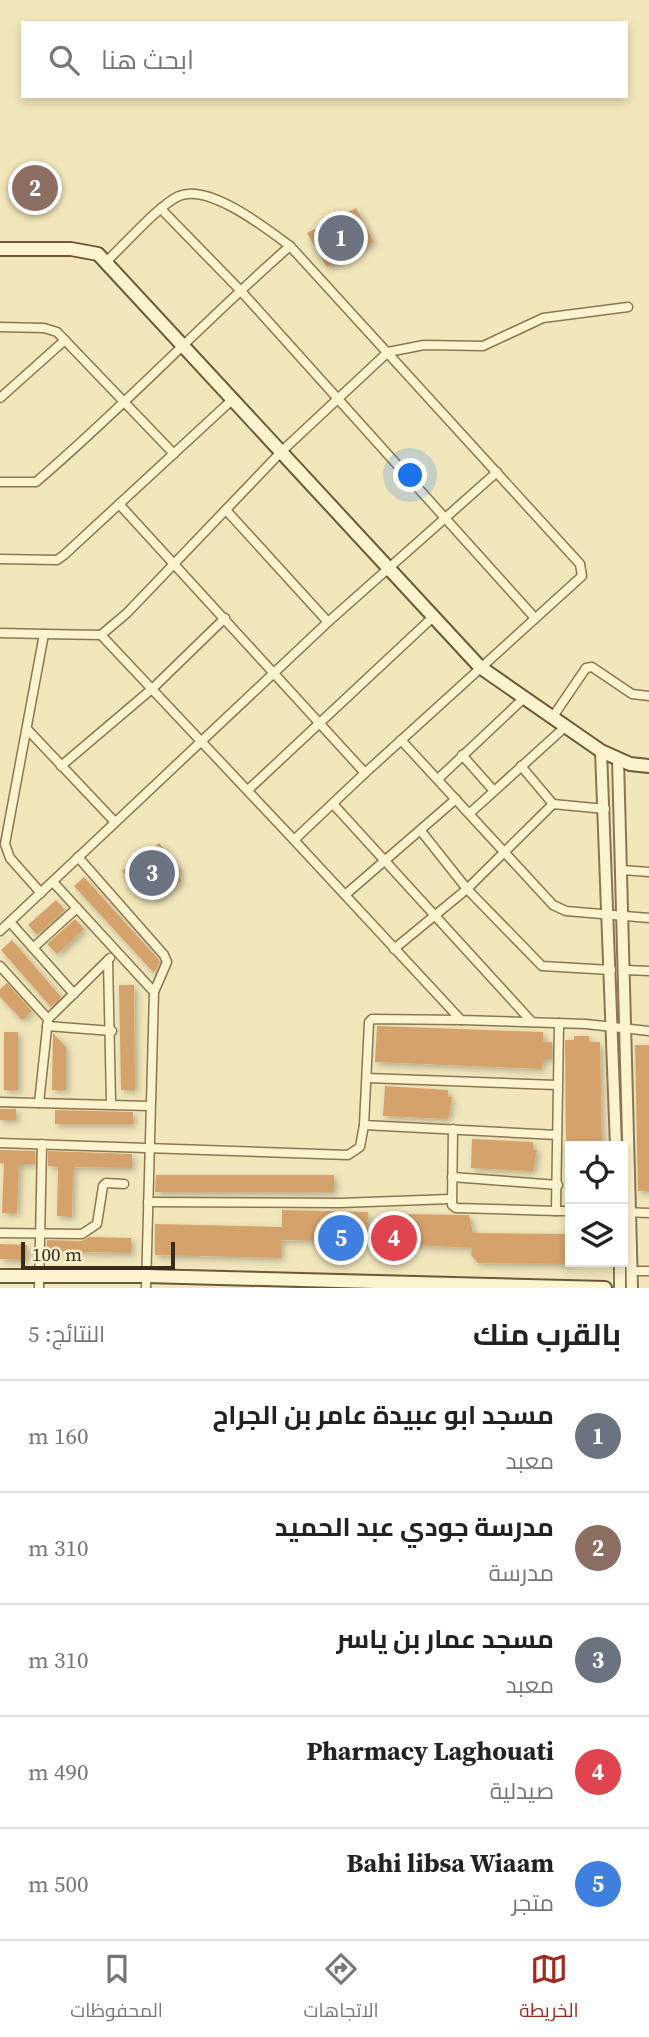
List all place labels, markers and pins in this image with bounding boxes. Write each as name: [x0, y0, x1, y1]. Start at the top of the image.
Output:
pin: 2: [12, 162, 58, 214]
pin: 1: [318, 212, 364, 264]
pin: 3: [129, 847, 175, 899]
pin: 5: [318, 1212, 364, 1264]
pin: 4: [371, 1212, 417, 1264]

